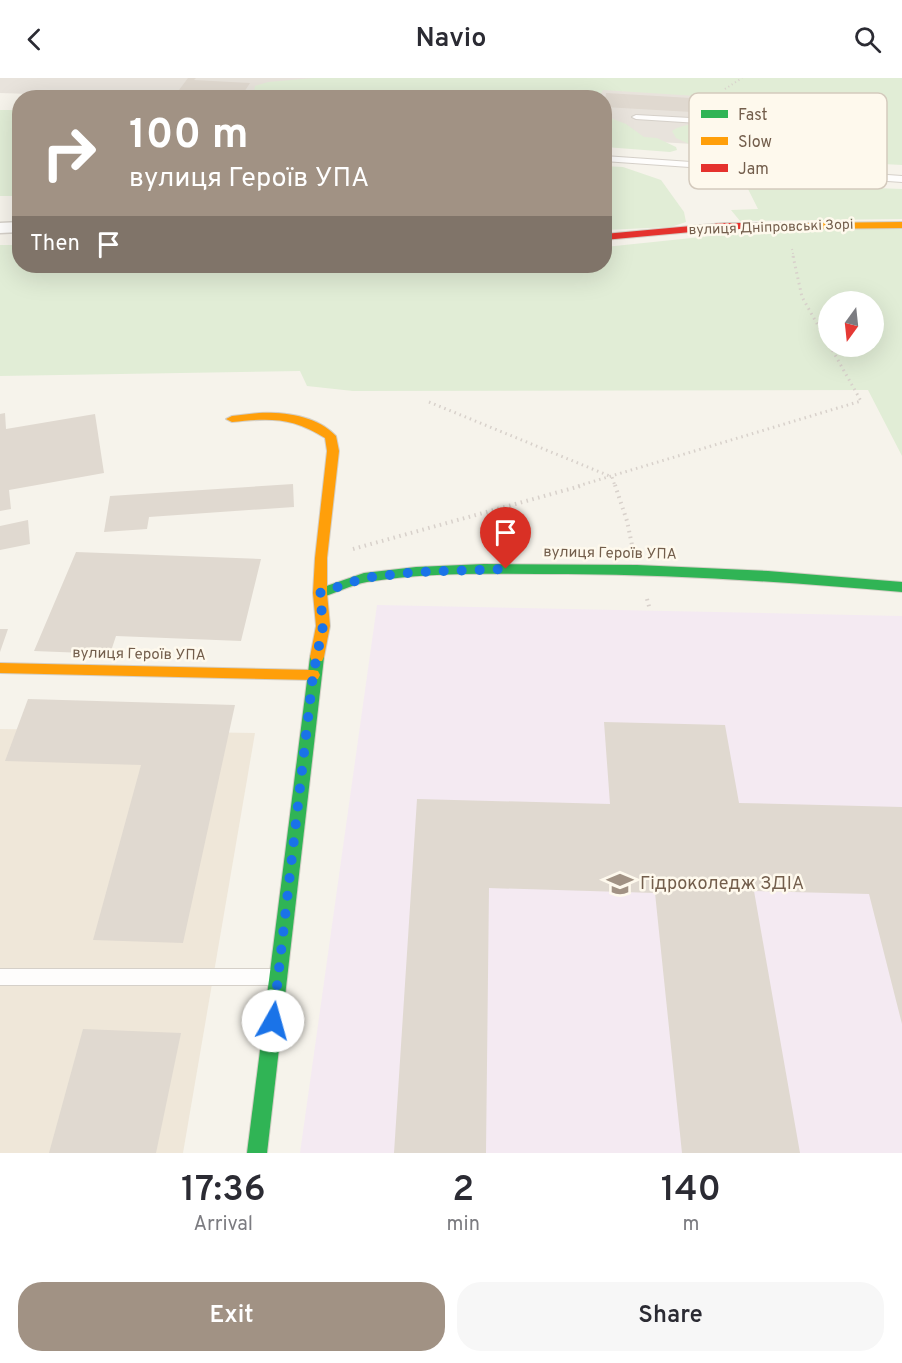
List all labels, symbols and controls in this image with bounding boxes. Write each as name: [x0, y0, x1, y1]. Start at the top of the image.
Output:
text: Navio: [416, 22, 486, 56]
icon: back: [18, 23, 51, 56]
icon: search: [851, 23, 884, 56]
legend: [689, 93, 887, 189]
text: Fast: [738, 106, 768, 126]
text: 100 m: [129, 110, 248, 163]
icon: right: [30, 114, 108, 192]
text: Slow: [738, 133, 772, 153]
text: Jam: [738, 160, 769, 180]
text: вулиця Героїв УПА: [129, 162, 369, 196]
street label: вулиця Дніпровські Зорі: [688, 217, 854, 239]
icon: arrive: [92, 228, 125, 261]
text: Then: [30, 231, 80, 258]
north arrow: [818, 291, 884, 357]
map controls: [818, 291, 884, 357]
pin: [480, 507, 531, 569]
icon: arrive: [489, 516, 522, 549]
street label: вулиця Героїв УПА: [543, 543, 677, 565]
street label: вулиця Героїв УПА: [72, 644, 206, 666]
school or university icon: Гідроколедж ЗДIА: [605, 869, 635, 899]
place label: Гідроколедж ЗДIА: [640, 873, 804, 896]
position arrow: [241, 989, 305, 1053]
text: 17:36: [181, 1168, 266, 1214]
text: 2: [452, 1168, 474, 1214]
text: 140: [661, 1168, 721, 1214]
text: Arrival: [193, 1212, 253, 1238]
text: min: [447, 1212, 480, 1238]
text: m: [682, 1212, 699, 1238]
button: Exit: [18, 1282, 445, 1351]
button: Share: [457, 1282, 884, 1351]

